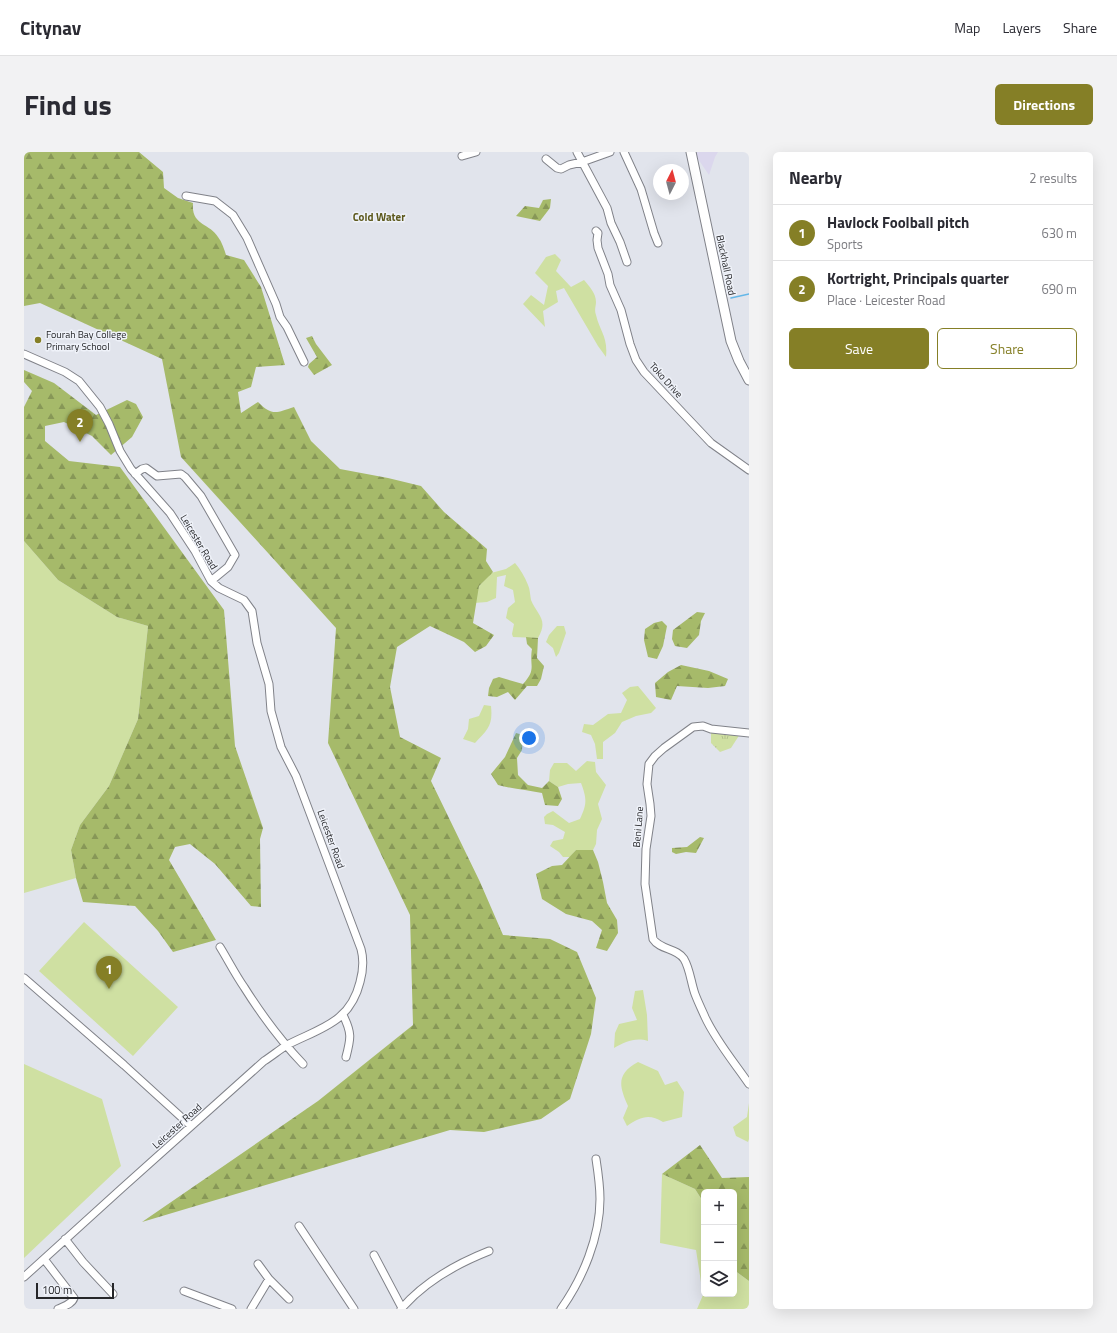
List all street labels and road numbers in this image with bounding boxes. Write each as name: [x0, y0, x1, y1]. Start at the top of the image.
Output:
street label: Blackhall Road: [712, 233, 740, 297]
street label: Toko Drive: [646, 359, 686, 401]
street label: Leicester Road: [177, 512, 221, 572]
street label: Beni Lane: [629, 806, 647, 848]
street label: Leicester Road: [313, 807, 349, 871]
street label: Leicester Road: [149, 1100, 205, 1152]

